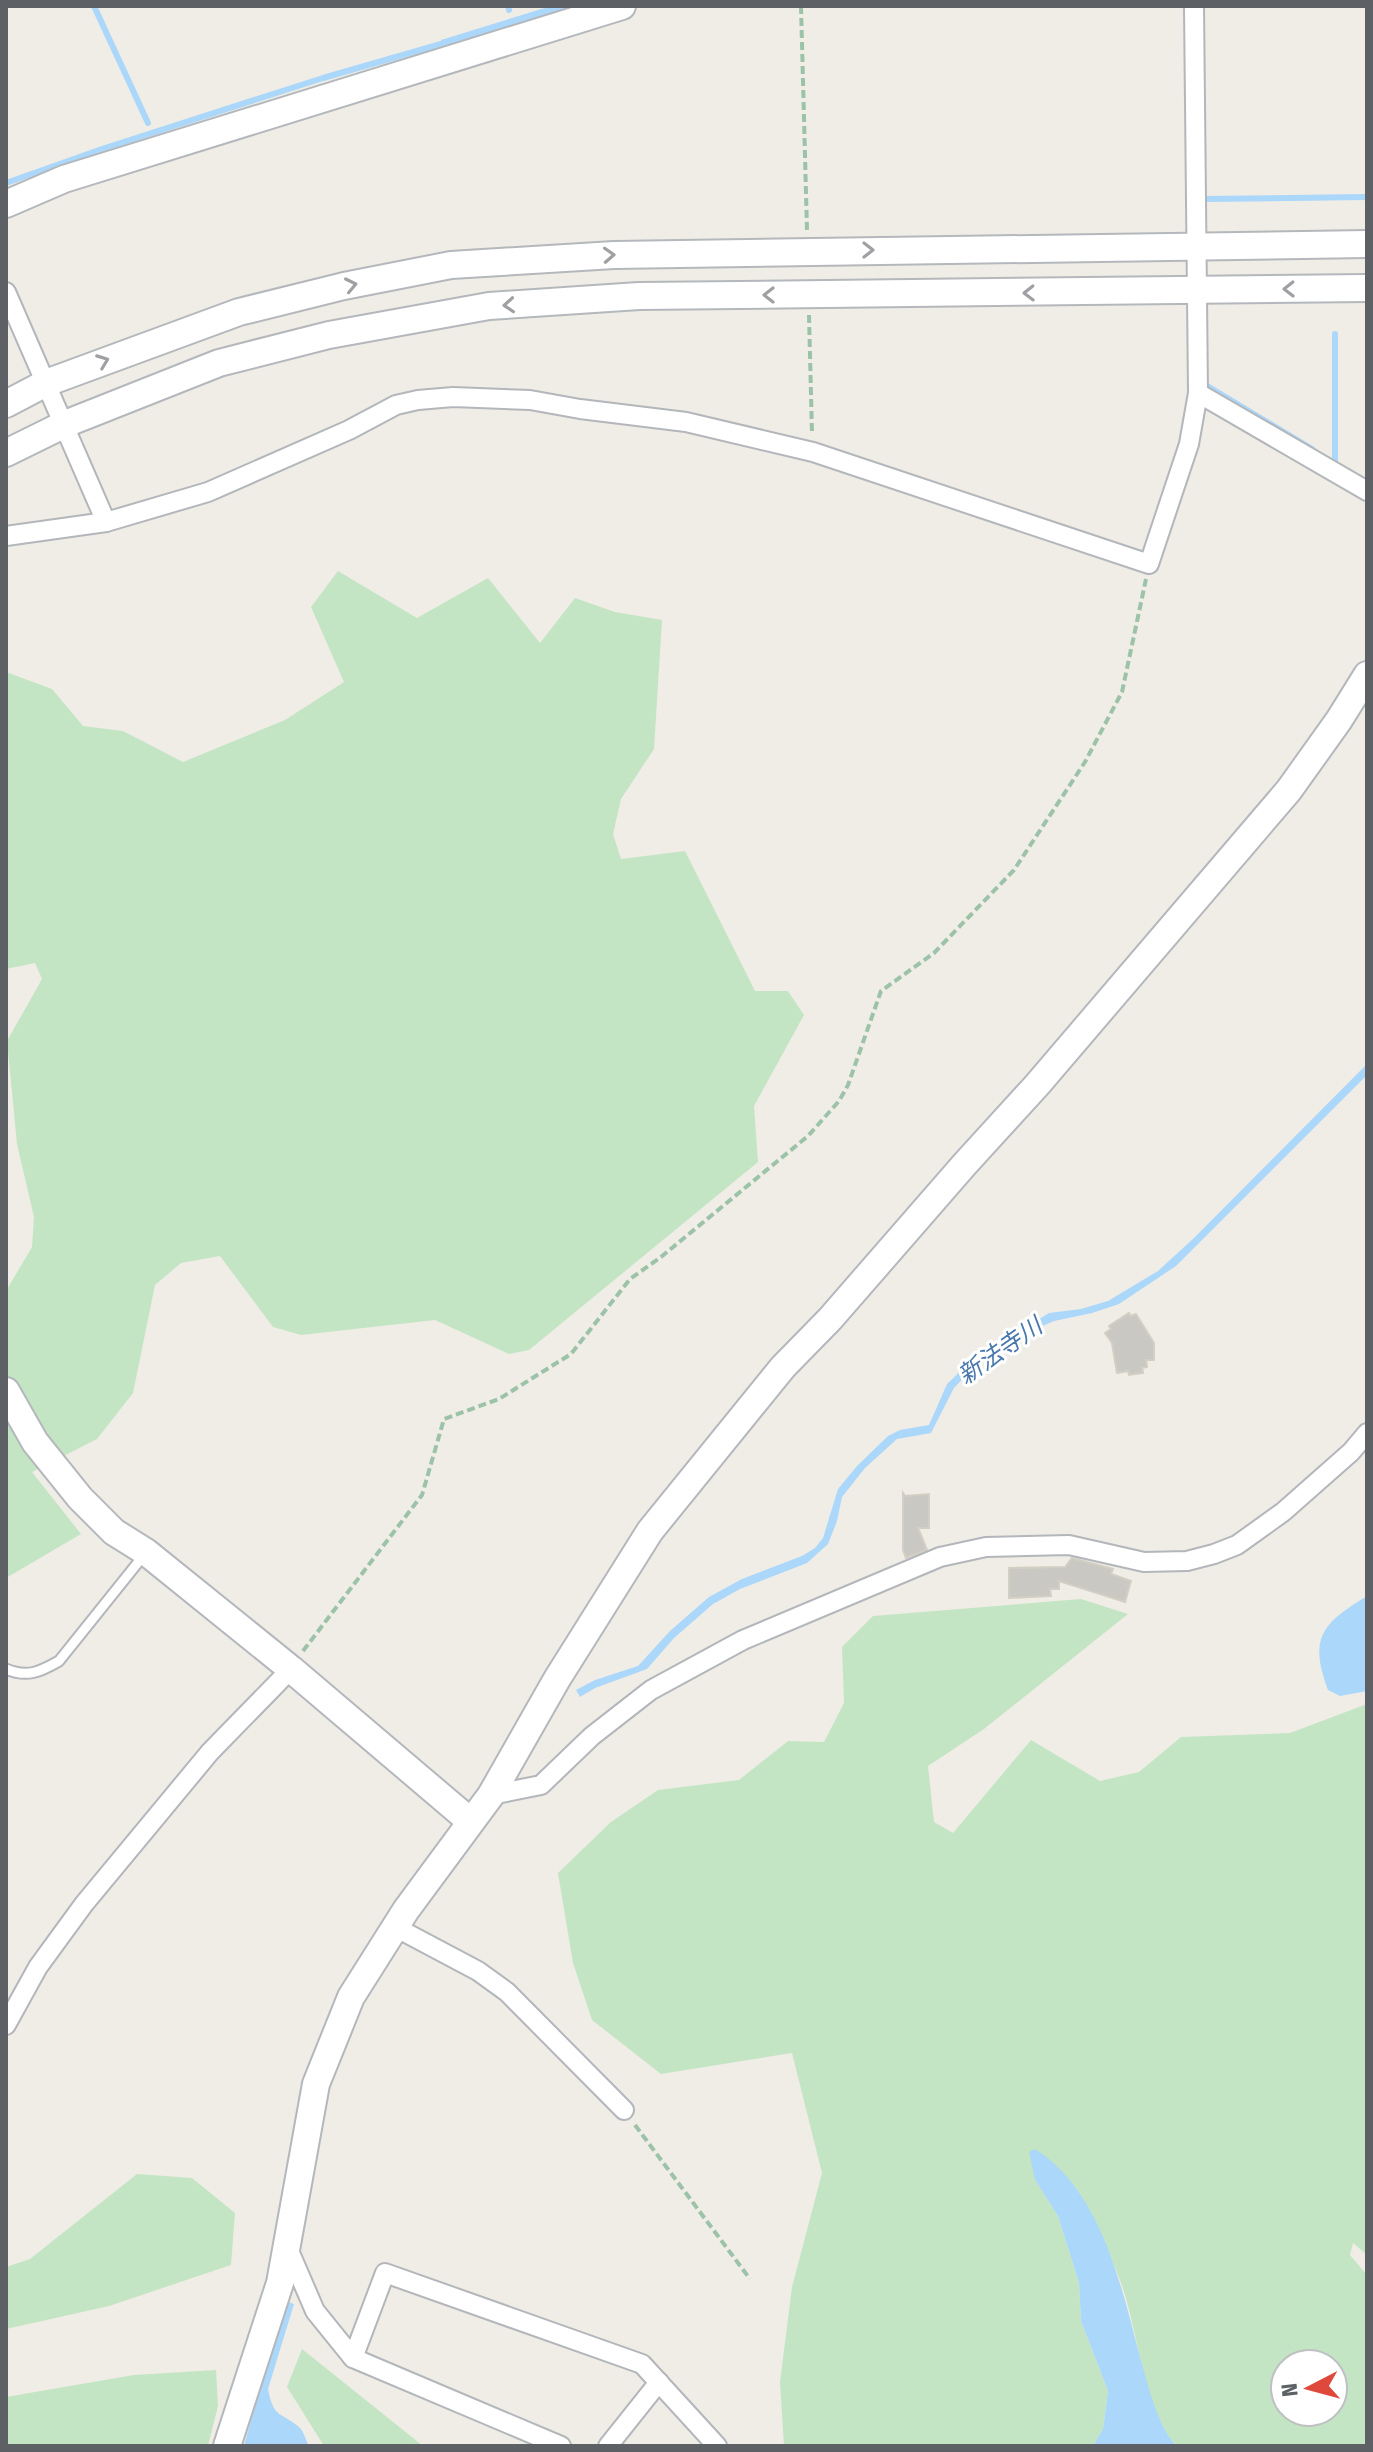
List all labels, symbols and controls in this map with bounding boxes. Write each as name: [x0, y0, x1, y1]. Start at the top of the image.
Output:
one-way arrow: [862, 241, 875, 259]
one-way arrow: [603, 247, 615, 264]
one-way arrow: [343, 277, 357, 294]
one-way arrow: [1282, 280, 1295, 298]
one-way arrow: [1022, 284, 1035, 302]
one-way arrow: [762, 286, 775, 304]
one-way arrow: [502, 296, 515, 313]
one-way arrow: [95, 354, 109, 371]
water label: 新法寺川: [953, 1310, 1050, 1390]
north arrow: [1269, 2348, 1349, 2428]
text: N: [1275, 2382, 1304, 2398]

